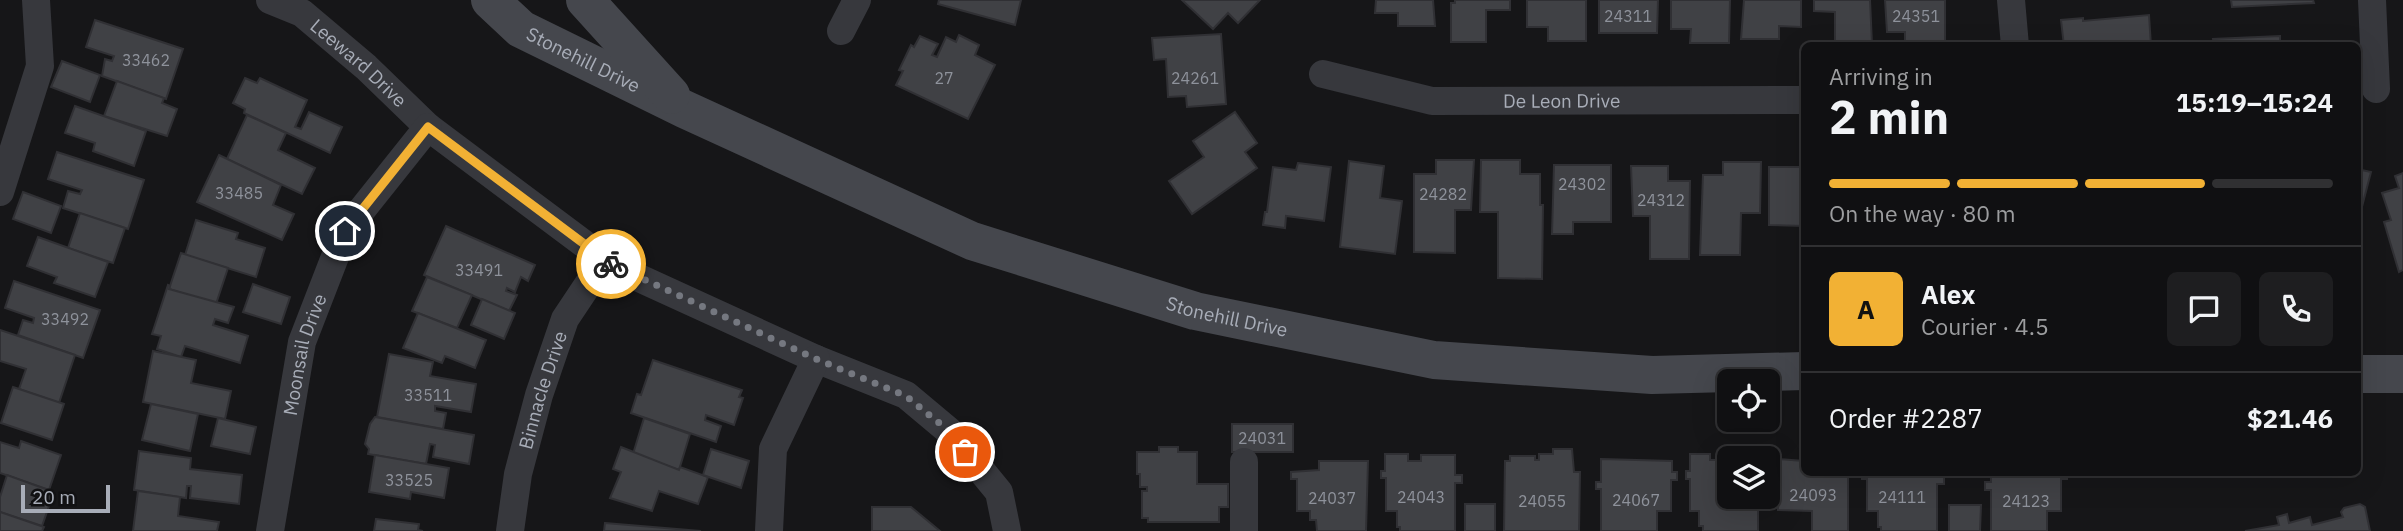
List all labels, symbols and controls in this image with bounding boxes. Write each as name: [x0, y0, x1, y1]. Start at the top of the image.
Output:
house number: 24311: [1604, 6, 1652, 26]
house number: 24351: [1892, 6, 1940, 26]
street label: Leeward Drive: [306, 13, 412, 112]
street label: Stonehill Drive: [523, 22, 644, 98]
house number: 33462: [122, 50, 170, 70]
text: Arriving in: [1829, 61, 1933, 91]
house number: 27: [934, 68, 954, 88]
house number: 24261: [1171, 68, 1219, 88]
text: 15:19–15:24: [2176, 85, 2333, 119]
text: 2 min: [1829, 87, 1949, 147]
street label: De Leon Drive: [1503, 88, 1620, 113]
house number: 24302: [1558, 174, 1606, 194]
house number: 33485: [215, 183, 263, 203]
house number: 24282: [1419, 184, 1467, 204]
house number: 24312: [1637, 190, 1685, 210]
text: On the way · 80 m: [1829, 198, 2016, 228]
pin: [315, 201, 375, 261]
icon: home: [326, 212, 364, 250]
courier: [576, 229, 646, 299]
icon: bike: [592, 245, 630, 283]
house number: 33491: [455, 260, 503, 280]
button: chat: [2167, 272, 2241, 346]
button: phone: [2259, 272, 2333, 346]
text: Alex: [1921, 277, 1975, 311]
street label: Moonsail Drive: [278, 290, 332, 417]
street label: Stonehill Drive: [1163, 291, 1290, 342]
text: A: [1857, 292, 1875, 326]
house number: 33492: [41, 309, 89, 329]
text: Courier · 4.5: [1921, 311, 2049, 341]
street label: Binnacle Drive: [513, 328, 572, 452]
map controls: [1717, 369, 1780, 509]
button: locate: [1717, 369, 1780, 432]
house number: 33511: [404, 385, 452, 405]
text: Order #2287: [1829, 401, 1983, 435]
text: $21.46: [2247, 401, 2333, 435]
pin: [935, 422, 995, 482]
house number: 24031: [1238, 428, 1286, 448]
icon: bag: [946, 433, 984, 471]
button: layers: [1717, 446, 1780, 509]
house number: 33525: [385, 470, 433, 490]
scale bar: [21, 482, 110, 514]
text: 20 m: [32, 485, 76, 509]
house number: 24093: [1789, 485, 1837, 505]
house number: 24043: [1397, 487, 1445, 507]
house number: 24111: [1878, 487, 1926, 507]
house number: 24037: [1308, 488, 1356, 508]
house number: 24067: [1612, 490, 1660, 510]
house number: 24055: [1518, 491, 1566, 511]
house number: 24123: [2002, 491, 2050, 511]

